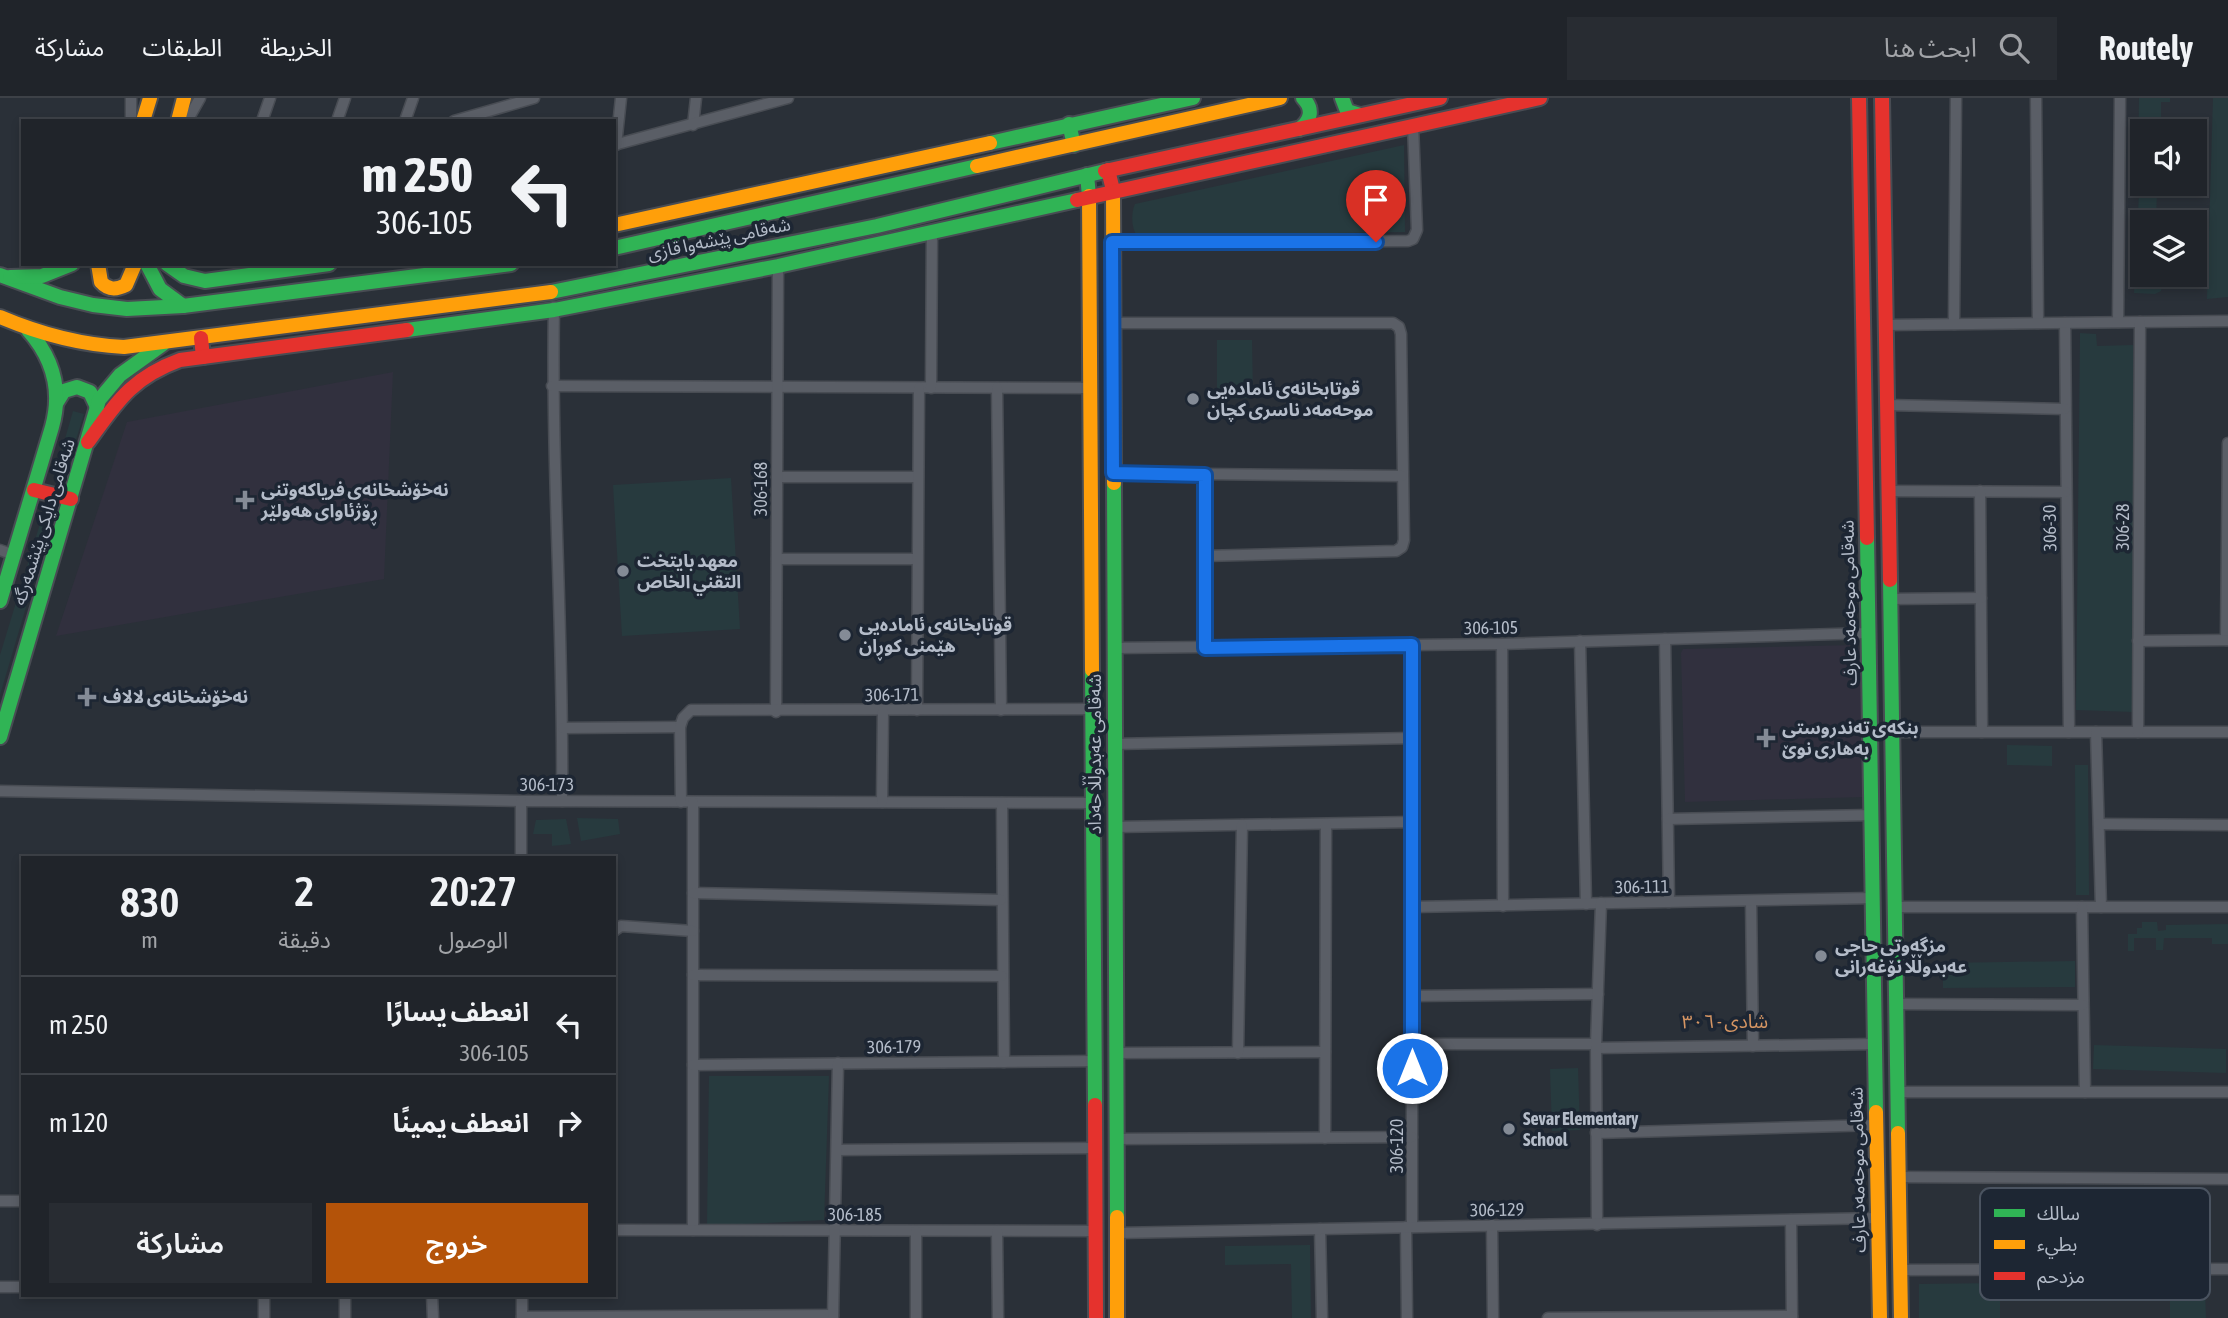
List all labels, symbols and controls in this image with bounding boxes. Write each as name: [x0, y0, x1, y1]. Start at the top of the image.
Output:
search box: [1567, 17, 2057, 80]
icon: search: [1995, 29, 2033, 67]
text: Routely: [2099, 29, 2193, 67]
text: ابحث هنا: [1884, 33, 1977, 63]
text: مشاركة: [35, 34, 104, 61]
text: الطبقات: [142, 34, 222, 61]
text: الخريطة: [260, 34, 332, 61]
map controls: [2130, 119, 2207, 287]
button: sound: [2130, 119, 2207, 196]
text: 250 m: [362, 146, 473, 202]
icon: left: [497, 147, 588, 238]
pin: [1346, 170, 1406, 242]
icon: arrive: [1357, 181, 1395, 219]
text: 306-105: [376, 204, 473, 241]
button: layers: [2130, 210, 2207, 287]
street label: شەقامی پێشەوا قازی: [645, 213, 793, 265]
place label: قوتابخانەی ئامادەیی موحەمەد ناسری کچان: [1207, 378, 1373, 422]
marker: قوتابخانەی ئامادەیی موحەمەد ناسری کچان: [1185, 391, 1201, 407]
street label: شەقامی دایکی پێشمەرگە: [8, 436, 80, 608]
street label: 306-168: [750, 462, 771, 516]
place label: نەخۆشخانەی فریاکەوتنی ڕۆژئاوای هەولێر: [260, 479, 449, 526]
marker: نەخۆشخانەی فریاکەوتنی ڕۆژئاوای هەولێر: [235, 490, 255, 510]
street label: 306-30: [2039, 504, 2060, 552]
street label: 306-28: [2112, 504, 2133, 550]
street label: شەقامی موحەمەد عارف: [1837, 520, 1861, 686]
place label: معهد بايتخت التقني الخاص: [637, 550, 741, 596]
marker: معهد بايتخت التقني الخاص: [615, 563, 631, 579]
place label: قوتابخانەی ئامادەیی هێمنی کوڕان: [859, 614, 1012, 661]
street label: 306-105: [1464, 617, 1518, 638]
marker: قوتابخانەی ئامادەیی هێمنی کوڕان: [837, 627, 853, 643]
street label: شەقامی عەبدوڵڵا حەداد: [1082, 674, 1106, 834]
street label: 306-171: [865, 684, 919, 705]
place label: نەخۆشخانەی لالاف: [103, 686, 248, 707]
marker: نەخۆشخانەی لالاف: [77, 687, 97, 707]
place label: بنکەی تەندروستی بەهاری نوێ: [1782, 717, 1919, 760]
marker: بنکەی تەندروستی بەهاری نوێ: [1756, 728, 1776, 748]
street label: 306-173: [520, 774, 574, 795]
text: 2: [295, 867, 314, 915]
text: 20:27: [430, 867, 517, 915]
street label: 306-111: [1615, 876, 1669, 897]
text: 830: [120, 878, 179, 926]
text: m: [141, 927, 158, 953]
text: دقيقة: [278, 927, 331, 953]
text: الوصول: [438, 927, 508, 953]
place label: مزگەوتی حاجی عەبدوڵڵا نۆغەرانی: [1835, 935, 1967, 978]
marker: مزگەوتی حاجی عەبدوڵڵا نۆغەرانی: [1813, 948, 1829, 964]
text: انعطف يسارًا: [386, 997, 529, 1027]
icon: left: [550, 1006, 588, 1044]
text: 250 m: [49, 1010, 108, 1040]
district label: شادی - ٣٠٦: [1682, 1010, 1768, 1032]
position arrow: [1375, 1031, 1449, 1105]
street label: 306-179: [867, 1036, 921, 1057]
text: 306-105: [460, 1040, 529, 1066]
street label: شەقامی موحەمەد عارف: [1846, 1087, 1870, 1253]
icon: right: [550, 1104, 588, 1142]
text: 120 m: [49, 1108, 108, 1138]
text: انعطف يمينًا: [392, 1108, 529, 1138]
place label: Sevar Elementary School: [1523, 1108, 1639, 1150]
street label: 306-120: [1386, 1119, 1407, 1173]
marker: Sevar Elementary School: [1501, 1121, 1517, 1137]
legend: [1980, 1188, 2210, 1300]
street label: 306-129: [1470, 1199, 1524, 1220]
text: سالك: [2037, 1202, 2080, 1224]
button: مشاركة: [49, 1203, 312, 1283]
button: خروج: [326, 1203, 588, 1283]
street label: 306-185: [828, 1204, 882, 1225]
text: بطيء: [2037, 1233, 2077, 1259]
text: مزدحم: [2037, 1265, 2085, 1291]

